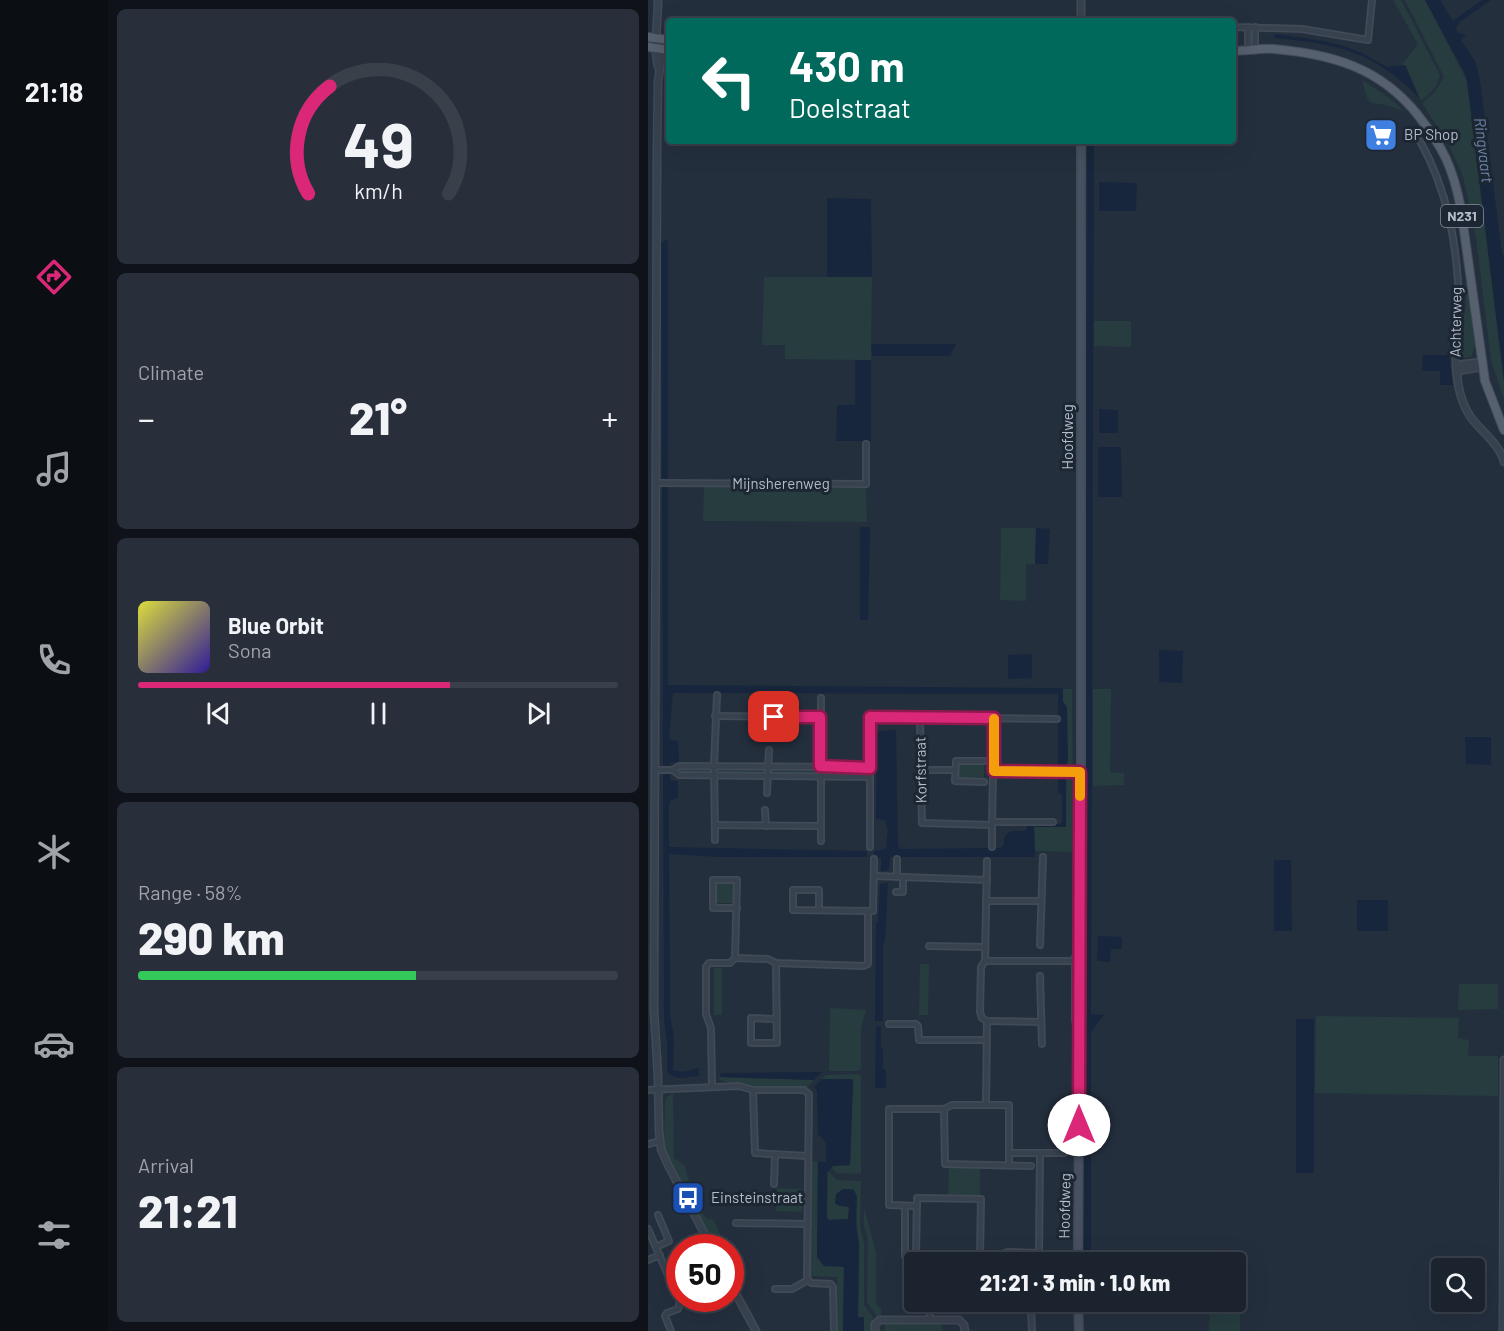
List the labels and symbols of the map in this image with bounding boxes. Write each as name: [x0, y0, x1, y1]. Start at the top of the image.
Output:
water label: Ringvaart: [1471, 116, 1498, 184]
supermarket icon: BP Shop: [1363, 117, 1399, 153]
place label: BP Shop: [1404, 125, 1458, 143]
road number: N231: [1441, 205, 1483, 227]
street label: Achterweg: [1445, 287, 1465, 357]
street label: Hoofdweg: [1058, 404, 1076, 470]
street label: Mijnsherenweg: [732, 474, 830, 492]
pin: [748, 691, 799, 742]
street label: Korfstraat: [910, 737, 930, 804]
position arrow: [1047, 1093, 1111, 1157]
street label: Hoofdweg: [1054, 1173, 1074, 1239]
bus stop icon: Einsteinstraat: [670, 1180, 706, 1216]
place label: Einsteinstraat: [711, 1188, 803, 1206]
speed limit sign: 50: [666, 1234, 744, 1312]

